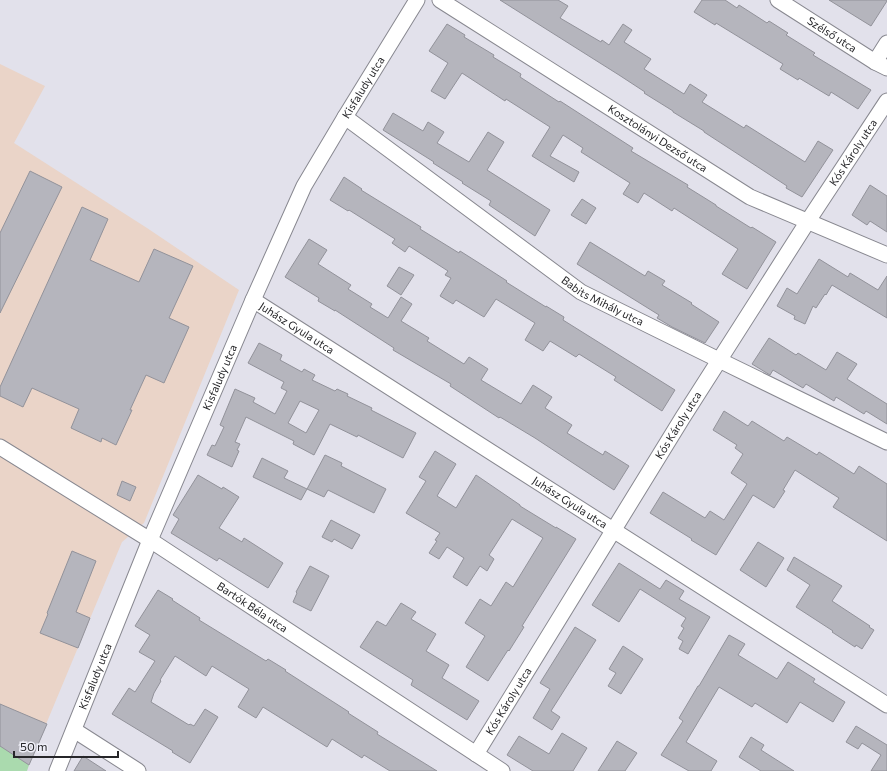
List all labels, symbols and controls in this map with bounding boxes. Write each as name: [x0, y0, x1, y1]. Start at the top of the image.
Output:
street label: Szélső utca: [805, 13, 859, 55]
street label: Kisfaludy utca: [339, 54, 387, 120]
street label: Kosztolányi Dezső utca: [606, 102, 710, 174]
street label: Kós Károly utca: [826, 117, 879, 188]
street label: Babits Mihály utca: [559, 273, 646, 328]
street label: Juhász Gyula utca: [257, 299, 337, 356]
street label: Kisfaludy utca: [200, 342, 239, 412]
street label: Kós Károly utca: [652, 389, 704, 461]
street label: Juhász Gyula utca: [530, 473, 610, 531]
street label: Bartók Béla utca: [215, 579, 290, 635]
street label: Kisfaludy utca: [75, 641, 114, 711]
street label: Kós Károly utca: [482, 665, 534, 737]
scale bar: [14, 733, 118, 759]
text: 50 m: [20, 739, 48, 753]

